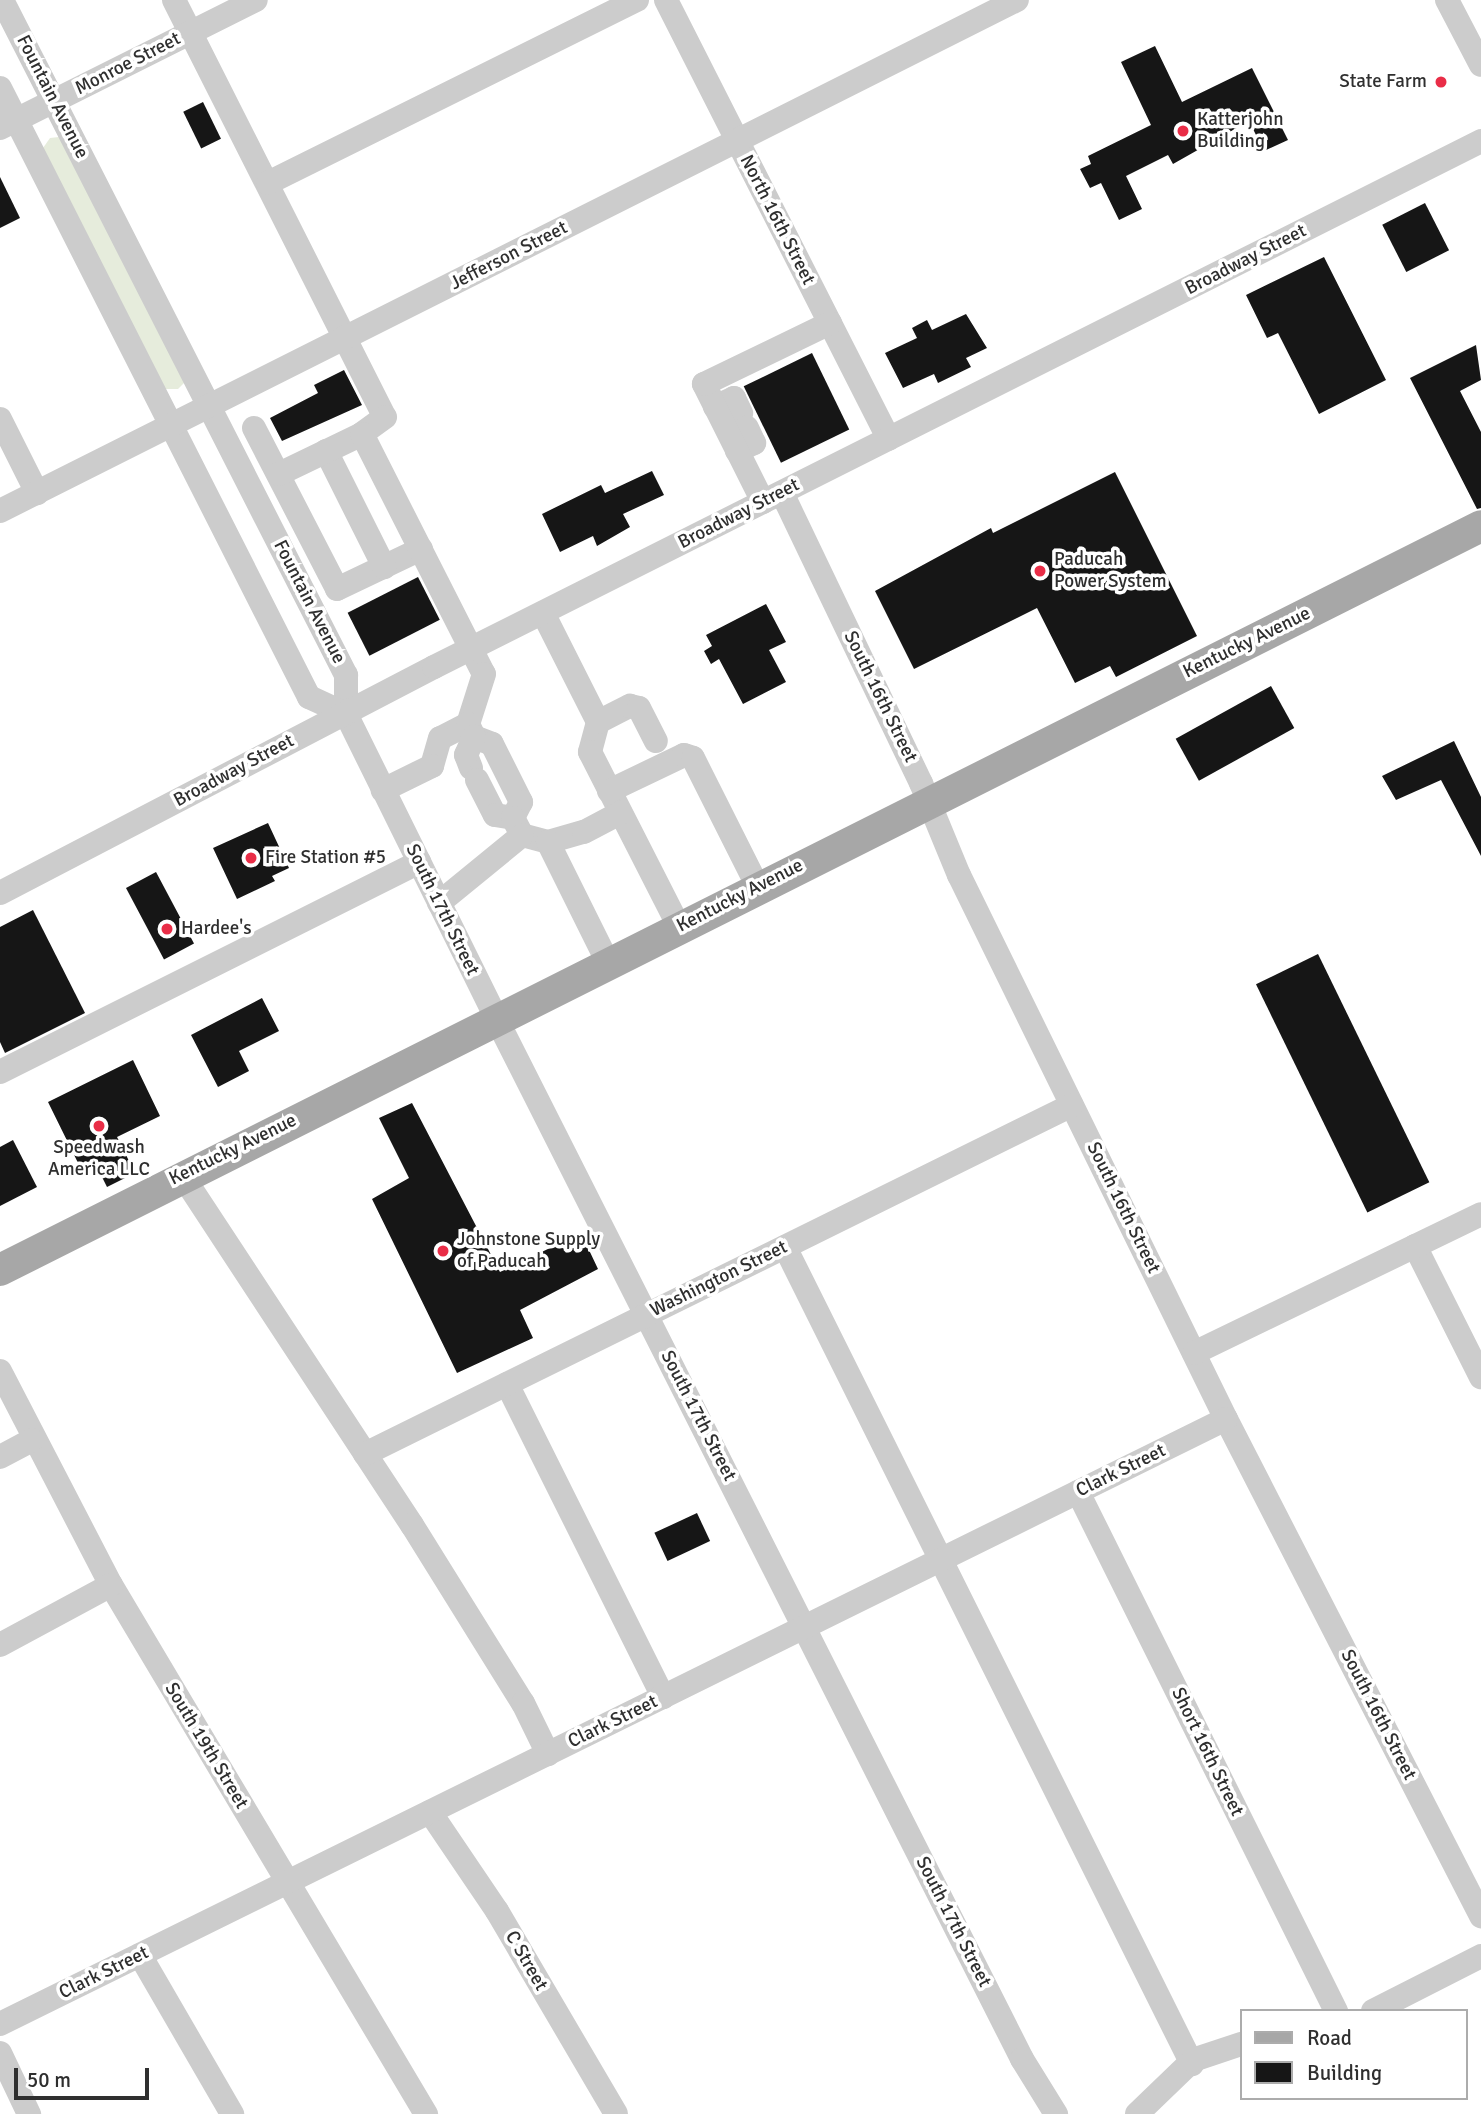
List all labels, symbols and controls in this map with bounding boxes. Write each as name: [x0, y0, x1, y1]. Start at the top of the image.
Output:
street label: Monroe Street: [71, 28, 185, 100]
street label: Fountain Avenue: [11, 31, 93, 163]
place label: State Farm: [1339, 71, 1427, 93]
marker: State Farm: [1433, 74, 1449, 90]
place label: Katterjohn Building: [1197, 109, 1284, 153]
marker: Katterjohn Building: [1175, 123, 1191, 139]
street label: North 16th Street: [734, 151, 820, 289]
street label: Jefferson Street: [446, 217, 572, 295]
street label: Broadway Street: [1182, 220, 1310, 300]
street label: Broadway Street: [675, 474, 803, 554]
street label: Fountain Avenue: [268, 536, 350, 668]
place label: Paducah Power System: [1054, 549, 1167, 593]
marker: Paducah Power System: [1032, 563, 1048, 579]
street label: Kentucky Avenue: [1180, 602, 1314, 684]
street label: South 16th Street: [838, 628, 922, 766]
street label: Broadway Street: [170, 730, 298, 812]
street label: South 17th Street: [400, 841, 484, 979]
place label: Fire Station #5: [265, 847, 386, 869]
marker: Fire Station #5: [243, 850, 259, 866]
street label: Kentucky Avenue: [673, 854, 807, 938]
place label: Hardee's: [181, 918, 252, 940]
marker: Hardee's: [159, 921, 175, 937]
street label: Kentucky Avenue: [166, 1109, 300, 1191]
marker: Speedwash America LLC: [91, 1118, 107, 1134]
place label: Speedwash America LLC: [48, 1137, 150, 1181]
street label: South 16th Street: [1081, 1139, 1165, 1277]
place label: Johnstone Supply of Paducah: [457, 1229, 600, 1273]
street label: Washington Street: [647, 1236, 791, 1322]
marker: Johnstone Supply of Paducah: [435, 1243, 451, 1259]
street label: South 17th Street: [655, 1347, 741, 1485]
street label: Clark Street: [1072, 1440, 1170, 1502]
street label: South 16th Street: [1335, 1646, 1421, 1784]
street label: South 19th Street: [159, 1679, 253, 1813]
street label: Short 16th Street: [1166, 1684, 1248, 1820]
street label: Clark Street: [564, 1691, 662, 1753]
street label: South 17th Street: [910, 1853, 996, 1991]
street label: C Street: [500, 1927, 552, 1995]
street label: Clark Street: [55, 1942, 153, 2004]
legend: [1240, 2009, 1467, 2100]
text: Road: [1307, 2025, 1352, 2051]
scale bar: [18, 2054, 152, 2098]
text: Building: [1307, 2060, 1382, 2086]
text: 50 m: [27, 2067, 71, 2093]

